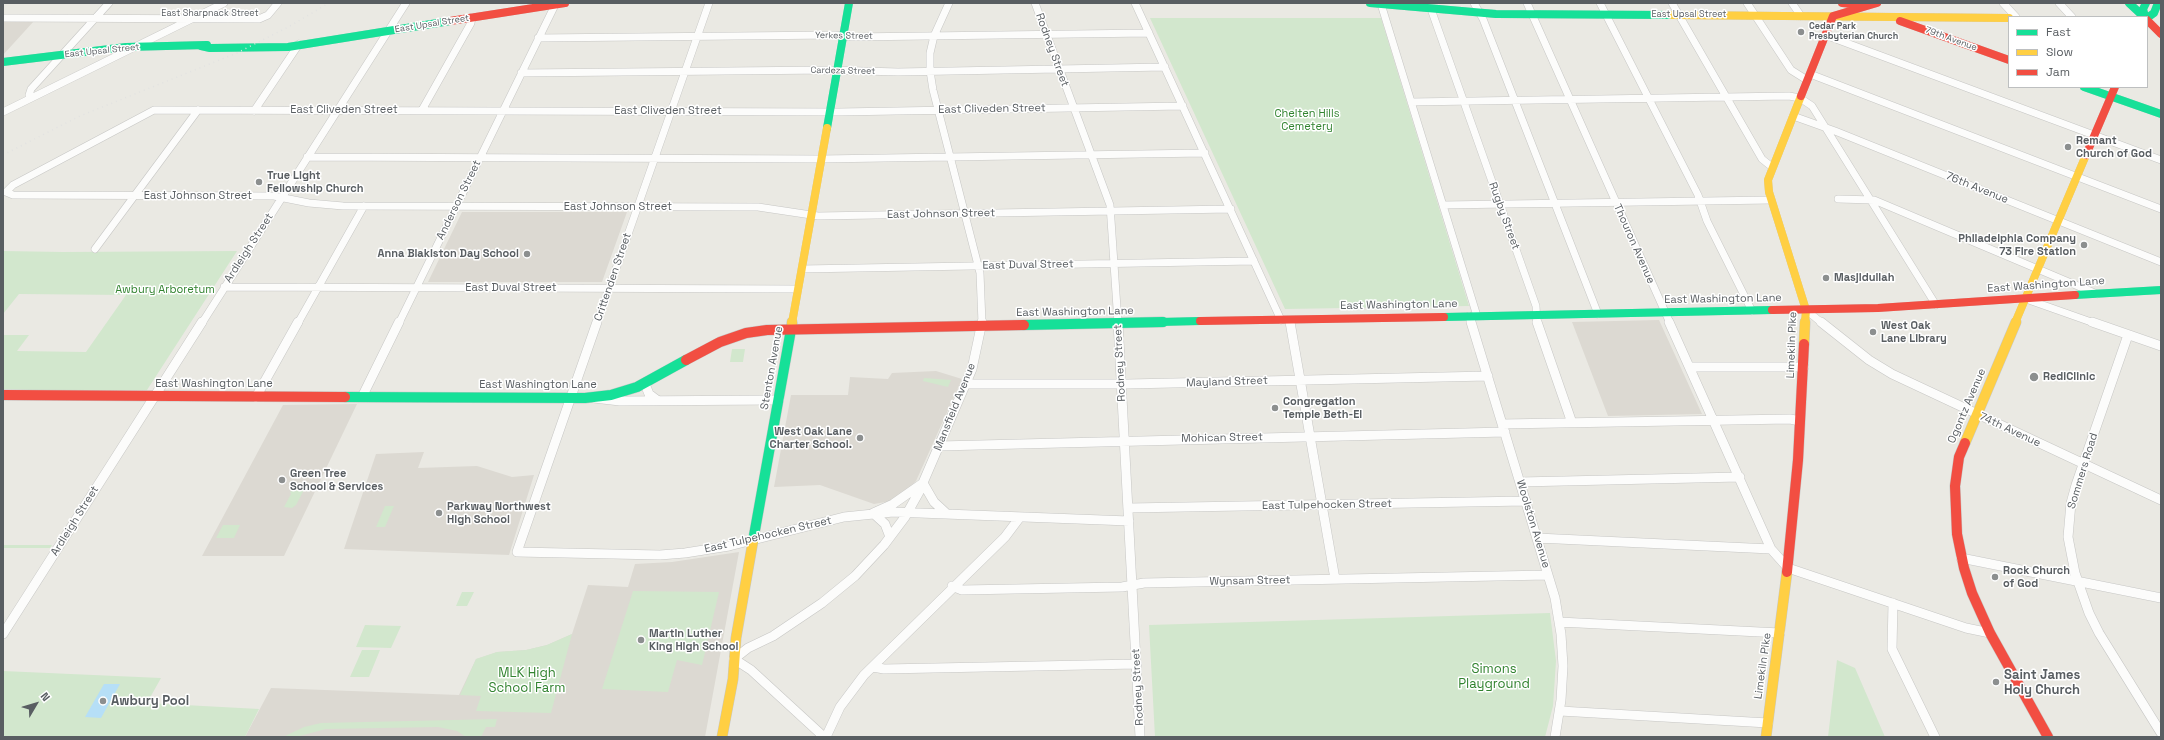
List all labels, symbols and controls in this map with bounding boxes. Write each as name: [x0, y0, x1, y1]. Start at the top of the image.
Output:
street label: East Sharpnack Street: [161, 9, 259, 19]
street label: East Upsal Street: [1652, 10, 1726, 20]
street label: Rodney Street: [1033, 11, 1071, 89]
street label: East Upsal Street: [394, 13, 470, 35]
legend: [2008, 16, 2148, 88]
place label: Cedar Park Presbyterian Church: [1809, 22, 1898, 43]
text: Fast: [2046, 24, 2071, 40]
street label: 79th Avenue: [1924, 25, 1978, 53]
marker: Cedar Park Presbyterian Church: [1796, 27, 1806, 37]
street label: Yerkes Street: [815, 30, 873, 42]
street label: East Upsal Street: [64, 42, 140, 60]
text: Slow: [2046, 44, 2073, 60]
text: Jam: [2046, 64, 2070, 80]
street label: Cardeza Street: [811, 65, 875, 77]
street label: East Cliveden Street: [938, 101, 1046, 117]
street label: East Cliveden Street: [290, 103, 398, 117]
street label: East Cliveden Street: [614, 104, 722, 118]
park label: Chelten Hills Cemetery: [1274, 107, 1340, 133]
place label: Remant Church of God: [2076, 134, 2152, 160]
marker: Remant Church of God: [2063, 142, 2073, 152]
street label: Anderson Street: [434, 158, 484, 242]
place label: True Light Fellowship Church: [267, 169, 364, 195]
street label: 76th Avenue: [1944, 169, 2010, 207]
marker: True Light Fellowship Church: [254, 177, 264, 187]
street label: Rugby Street: [1486, 180, 1522, 252]
street label: East Johnson Street: [144, 189, 252, 203]
street label: East Johnson Street: [564, 200, 672, 214]
street label: Thouron Avenue: [1610, 202, 1658, 286]
street label: East Johnson Street: [887, 206, 995, 222]
street label: Ardleigh Street: [222, 211, 276, 285]
street label: Crittenden Street: [592, 231, 634, 323]
place label: Philadelphia Company 73 Fire Station: [1958, 232, 2076, 258]
marker: Philadelphia Company 73 Fire Station: [2079, 240, 2089, 250]
place label: Anna Blakiston Day School: [377, 247, 519, 261]
marker: Anna Blakiston Day School: [522, 249, 532, 259]
street label: East Duval Street: [982, 258, 1074, 272]
place label: Masjidullah: [1834, 271, 1894, 285]
marker: Masjidullah: [1821, 273, 1831, 283]
street label: East Washington Lane: [1987, 274, 2105, 296]
street label: East Duval Street: [465, 281, 557, 295]
park label: Awbury Arboretum: [115, 283, 215, 297]
street label: East Washington Lane: [1664, 291, 1782, 307]
street label: East Washington Lane: [1340, 297, 1458, 313]
street label: East Washington Lane: [1016, 304, 1134, 320]
street label: Limekiln Pike: [1784, 311, 1800, 379]
place label: West Oak Lane Library: [1881, 319, 1947, 345]
street label: Rodney Street: [1111, 324, 1129, 402]
street label: Stenton Avenue: [758, 325, 786, 411]
marker: West Oak Lane Library: [1868, 327, 1878, 337]
street label: Mansfield Avenue: [931, 361, 979, 453]
street label: Ogontz Avenue: [1945, 366, 1989, 446]
place label: RediClinic: [2043, 370, 2095, 384]
marker: RediClinic: [2028, 371, 2040, 383]
street label: Mayland Street: [1186, 374, 1268, 390]
street label: East Washington Lane: [155, 377, 273, 391]
street label: East Washington Lane: [479, 378, 597, 392]
place label: Congregation Temple Beth-El: [1283, 395, 1362, 421]
marker: Congregation Temple Beth-El: [1270, 403, 1280, 413]
street label: 74th Avenue: [1977, 410, 2043, 450]
place label: West Oak Lane Charter School.: [770, 425, 852, 451]
street label: Mohican Street: [1181, 431, 1263, 445]
street label: Sommers Road: [2065, 431, 2101, 511]
marker: West Oak Lane Charter School.: [855, 433, 865, 443]
place label: Green Tree School & Services: [290, 467, 383, 493]
marker: Green Tree School & Services: [277, 475, 287, 485]
street label: Woolston Avenue: [1513, 478, 1553, 570]
street label: Ardleigh Street: [48, 484, 102, 558]
street label: East Tulpehocken Street: [1262, 497, 1392, 513]
place label: Parkway Northwest High School: [447, 500, 551, 526]
marker: Parkway Northwest High School: [434, 508, 444, 518]
street label: East Tulpehocken Street: [703, 514, 833, 556]
place label: Rock Church of God: [2003, 564, 2070, 590]
marker: Rock Church of God: [1990, 572, 2000, 582]
street label: Wynsam Street: [1209, 574, 1291, 588]
place label: Martin Luther King High School: [649, 627, 738, 653]
street label: Limekiln Pike: [1752, 632, 1774, 700]
marker: Martin Luther King High School: [636, 635, 646, 645]
street label: Rodney Street: [1129, 648, 1147, 726]
park label: Simons Playground: [1458, 661, 1530, 692]
park label: MLK High School Farm: [489, 665, 565, 696]
place label: Saint James Holy Church: [2004, 667, 2080, 698]
marker: Saint James Holy Church: [1991, 677, 2001, 687]
north arrow: [16, 684, 56, 724]
text: N: [38, 689, 53, 704]
place label: Awbury Pool: [111, 693, 189, 709]
marker: Awbury Pool: [98, 696, 108, 706]

